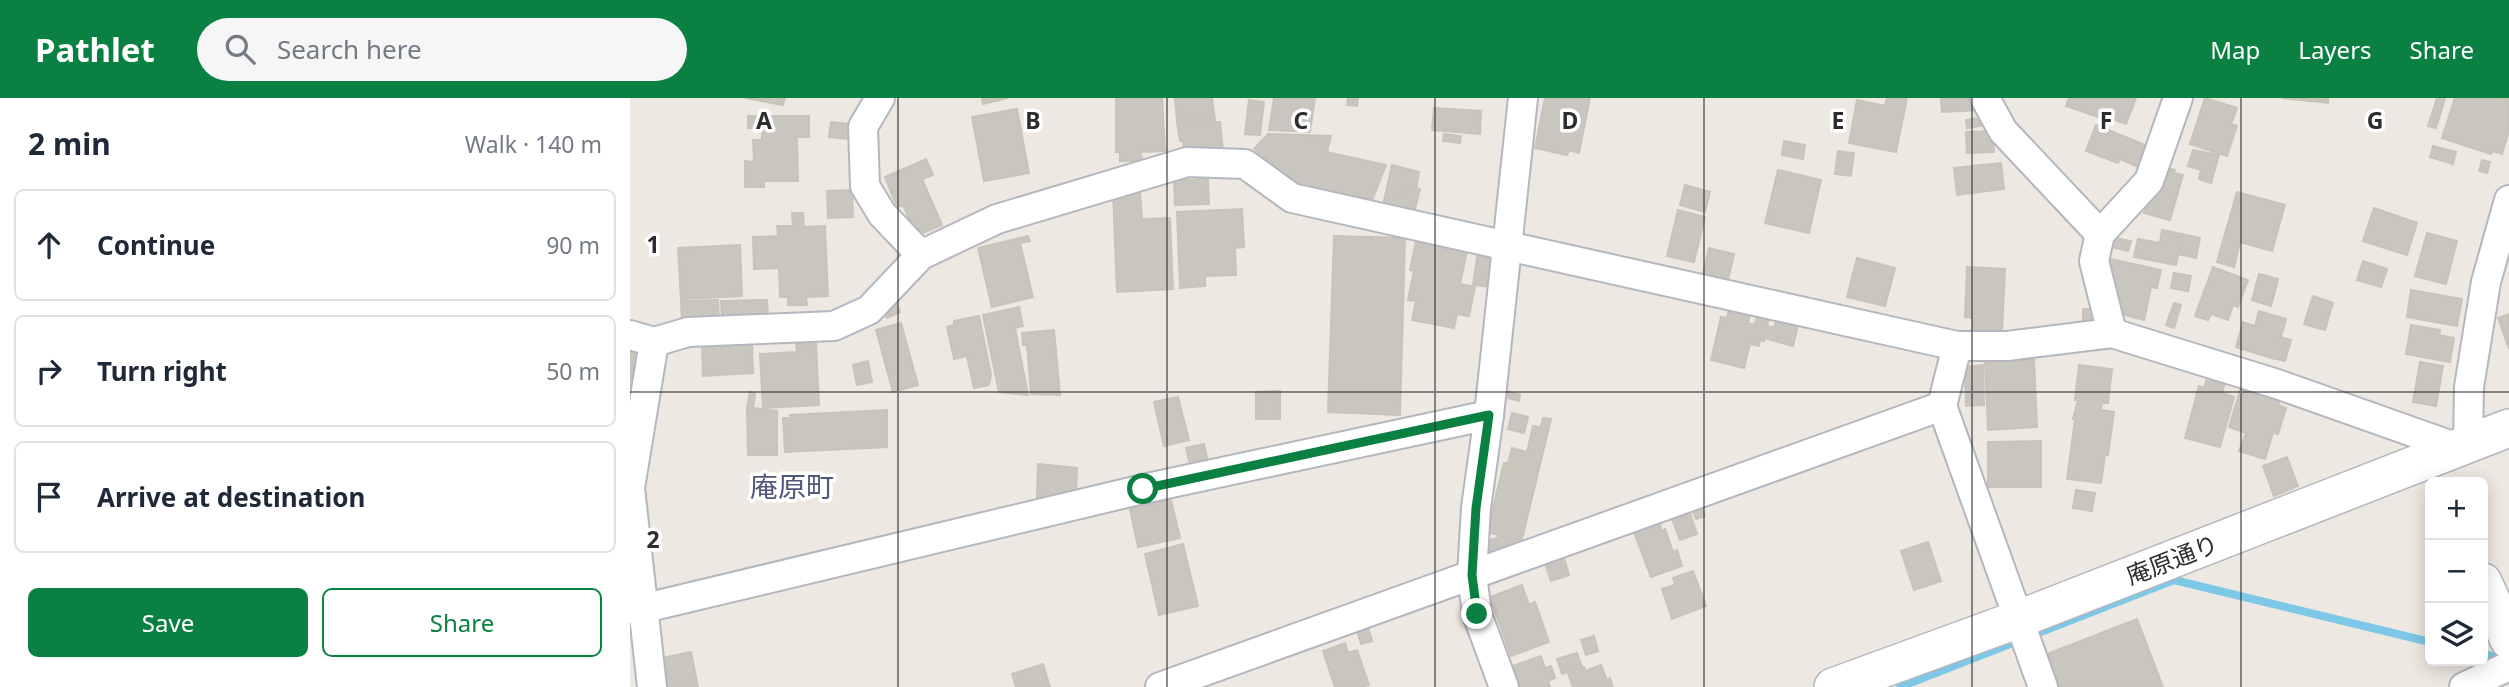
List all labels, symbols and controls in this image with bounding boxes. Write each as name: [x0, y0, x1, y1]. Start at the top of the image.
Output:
search box: [197, 18, 687, 81]
text: Pathlet: [35, 27, 155, 72]
icon: search: [221, 30, 259, 68]
text: Search here: [277, 31, 422, 67]
text: Map: [2210, 33, 2260, 66]
text: Layers: [2298, 33, 2372, 66]
text: Share: [2410, 33, 2474, 66]
text: A: [756, 104, 772, 136]
text: B: [1025, 104, 1041, 136]
text: C: [1294, 104, 1309, 136]
text: D: [1562, 104, 1578, 136]
text: E: [1832, 104, 1844, 136]
text: F: [2100, 104, 2112, 136]
text: G: [2367, 104, 2383, 136]
text: 2 min: [28, 123, 111, 164]
text: Walk · 140 m: [465, 128, 602, 160]
icon: ahead: [30, 226, 68, 264]
text: Continue: [97, 227, 215, 263]
text: 1: [646, 228, 660, 260]
text: 90 m: [546, 229, 600, 261]
icon: right: [30, 352, 68, 390]
text: Turn right: [97, 353, 227, 389]
text: 50 m: [546, 355, 600, 387]
district label: 庵原町: [750, 467, 834, 505]
route start: [1127, 473, 1158, 504]
map controls: [2425, 477, 2488, 666]
button: +: [2425, 477, 2488, 540]
icon: arrive: [30, 478, 68, 516]
text: Arrive at destination: [97, 479, 366, 515]
text: 2: [646, 523, 660, 555]
street label: 庵原通り: [2121, 526, 2223, 592]
button: −: [2425, 540, 2488, 603]
button: Save: [28, 588, 308, 657]
button: Share: [322, 588, 602, 657]
route end: [1461, 598, 1492, 629]
button: layers: [2425, 603, 2488, 666]

